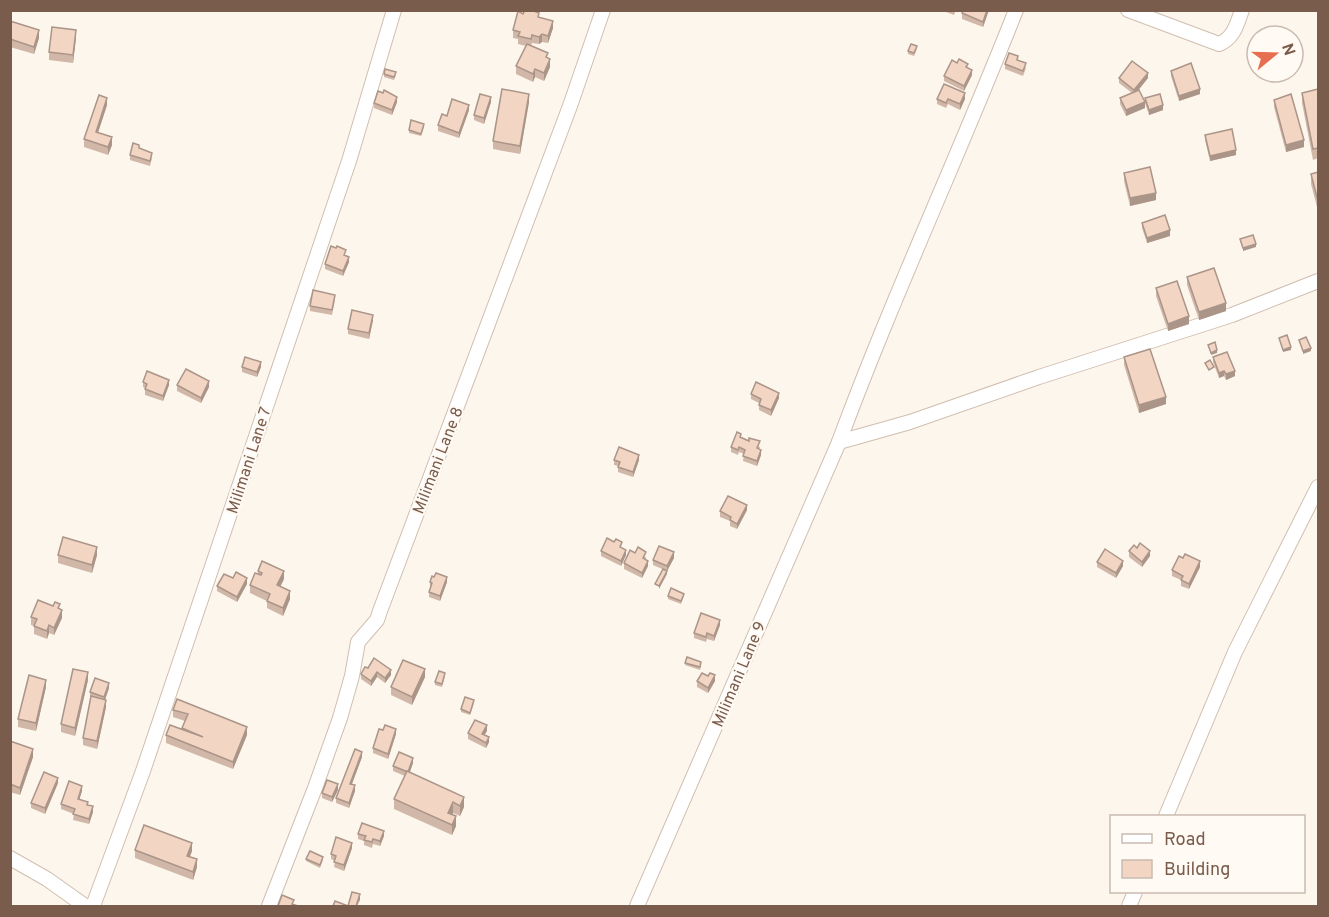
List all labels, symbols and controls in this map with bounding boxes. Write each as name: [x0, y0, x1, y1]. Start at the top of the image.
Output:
north arrow: [1245, 24, 1305, 84]
text: N: [1276, 41, 1299, 58]
street label: Milimani Lane 8: [409, 404, 468, 517]
street label: Milimani Lane 7: [223, 405, 277, 517]
street label: Milimani Lane 9: [709, 619, 771, 731]
legend: [1110, 815, 1305, 893]
text: Road: [1164, 829, 1206, 852]
text: Building: [1164, 859, 1230, 882]

